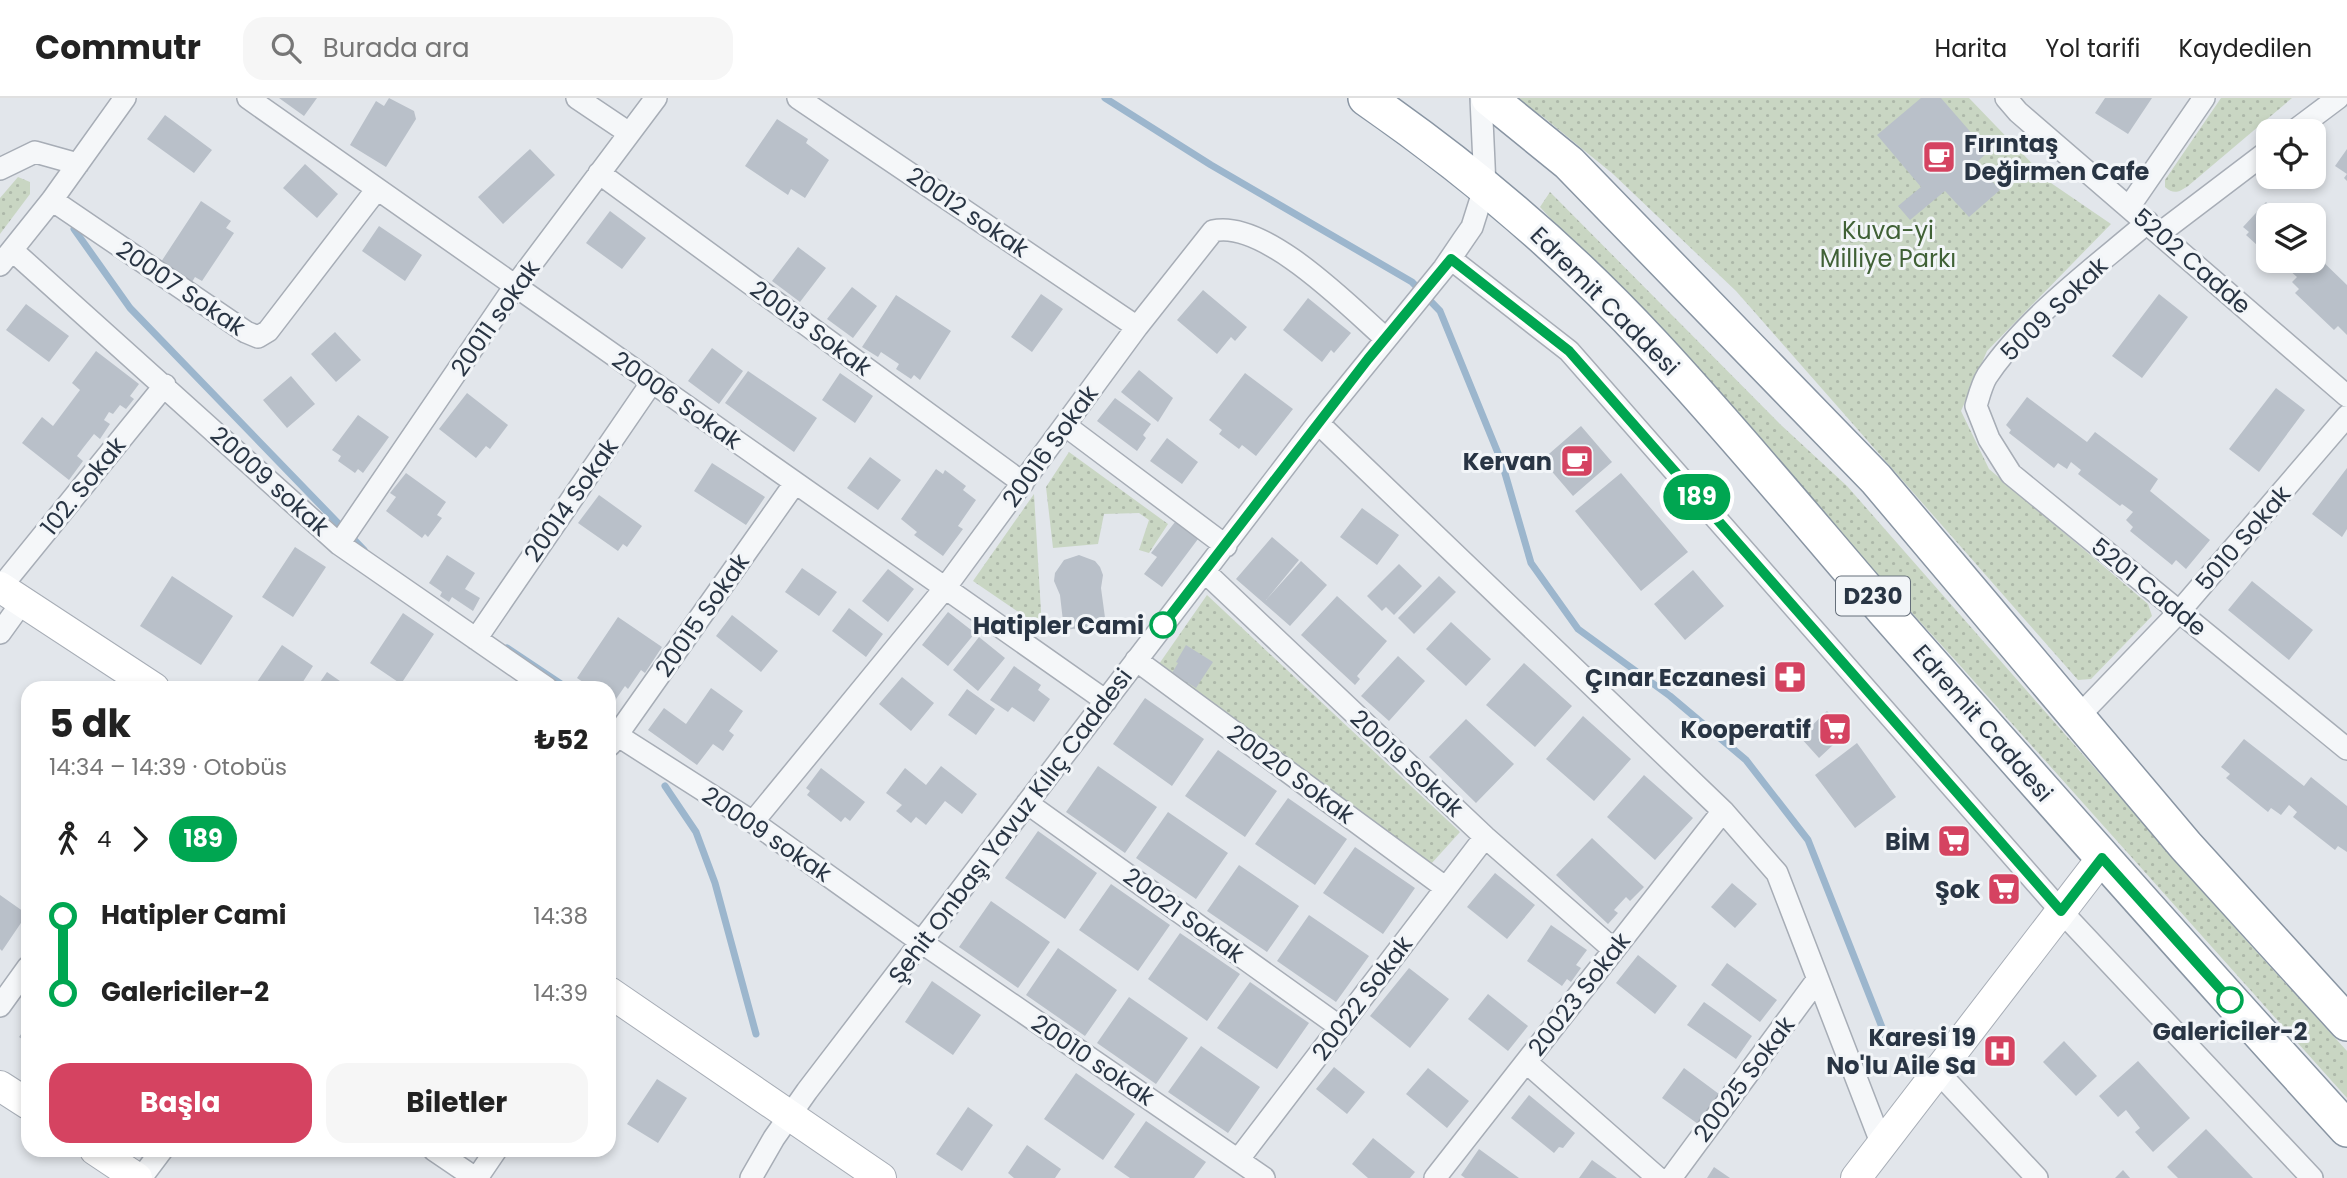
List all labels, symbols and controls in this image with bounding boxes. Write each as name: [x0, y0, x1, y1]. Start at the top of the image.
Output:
search box: [243, 17, 733, 80]
text: Commutr: [35, 24, 201, 71]
icon: search: [267, 29, 305, 67]
text: Burada ara: [323, 30, 470, 66]
text: Harita: [1935, 32, 2007, 65]
text: Yol tarifi: [2045, 32, 2141, 65]
text: Kaydedilen: [2179, 32, 2312, 65]
map controls: [2256, 119, 2326, 273]
button: locate: [2256, 119, 2326, 189]
place label: Fırıntaş Değirmen Cafe: [1964, 127, 2150, 188]
cafe icon: Fırıntaş Değirmen Cafe: [1920, 138, 1958, 176]
street label: 20012 sokak: [900, 159, 1036, 265]
street label: 5202 Cadde: [2126, 201, 2258, 321]
button: layers: [2256, 203, 2326, 273]
park label: Kuva-yi Milliye Parkı: [1820, 214, 1956, 275]
street label: Edremit Caddesi: [1523, 219, 1687, 383]
street label: 20007 Sokak: [110, 233, 252, 344]
street label: 5009 Sokak: [1993, 249, 2115, 369]
street label: 20011 sokak: [443, 253, 547, 383]
street label: 20013 Sokak: [744, 273, 879, 384]
street label: 20006 Sokak: [606, 343, 749, 457]
street label: 20016 Sokak: [994, 378, 1106, 514]
street label: 20009 sokak: [203, 419, 337, 544]
street label: 102. Sokak: [33, 429, 133, 542]
street label: 20014 Sokak: [516, 431, 626, 568]
cafe icon: Kervan: [1558, 442, 1596, 480]
place label: Kervan: [1463, 445, 1552, 478]
line badge: 189: [1657, 474, 1737, 520]
street label: 5010 Sokak: [2188, 478, 2298, 598]
text: 189: [1677, 480, 1717, 513]
street label: 5201 Cadde: [2084, 530, 2214, 644]
street label: 20015 Sokak: [647, 546, 757, 683]
road number: D230: [1836, 576, 1910, 616]
place label: Hatipler Cami: [973, 609, 1144, 642]
marker: Hatipler Cami: [1150, 612, 1176, 638]
street label: Edremit Caddesi: [1905, 637, 2061, 809]
pharmacy icon: Çınar Eczanesi: [1771, 658, 1809, 696]
place label: Çınar Eczanesi: [1585, 661, 1766, 694]
street label: Şehit Onbaşı Yavuz Kılıç Caddesi: [880, 662, 1140, 990]
text: 5 dk: [49, 697, 131, 750]
street label: 20019 Sokak: [1343, 702, 1471, 824]
supermarket icon: Kooperatif: [1816, 710, 1854, 748]
place label: Kooperatif: [1681, 713, 1811, 746]
street label: 20020 Sokak: [1221, 717, 1362, 832]
text: ₺52: [535, 722, 588, 758]
text: 14:34 – 14:39 · Otobüs: [49, 751, 287, 783]
street label: 20009 sokak: [696, 779, 839, 890]
icon: walk: [49, 820, 87, 858]
icon: forward: [121, 820, 159, 858]
text: 189: [183, 822, 223, 855]
supermarket icon: BİM: [1935, 822, 1973, 860]
text: 4: [97, 823, 111, 855]
place label: BİM: [1885, 825, 1930, 858]
street label: 20021 Sokak: [1117, 860, 1252, 971]
supermarket icon: Şok: [1985, 870, 2023, 908]
place label: Şok: [1935, 873, 1980, 906]
text: Hatipler Cami: [101, 897, 287, 933]
text: 14:38: [533, 900, 588, 932]
street label: 20023 Sokak: [1520, 925, 1638, 1063]
street label: 20022 Sokak: [1304, 928, 1420, 1067]
text: Galericiler-2: [101, 974, 269, 1010]
text: 14:39: [533, 977, 588, 1009]
marker: Galericiler-2: [2217, 987, 2243, 1013]
street label: 20010 sokak: [1025, 1007, 1162, 1114]
street label: 20025 Sokak: [1686, 1009, 1803, 1149]
place label: Galericiler-2: [2152, 1015, 2308, 1048]
place label: Karesi 19 No'lu Aile Sa: [1826, 1021, 1976, 1082]
hospital icon: Karesi 19 No'lu Aile Sa: [1981, 1032, 2019, 1070]
button: Başla: [49, 1063, 312, 1143]
button: Biletler: [326, 1063, 588, 1143]

